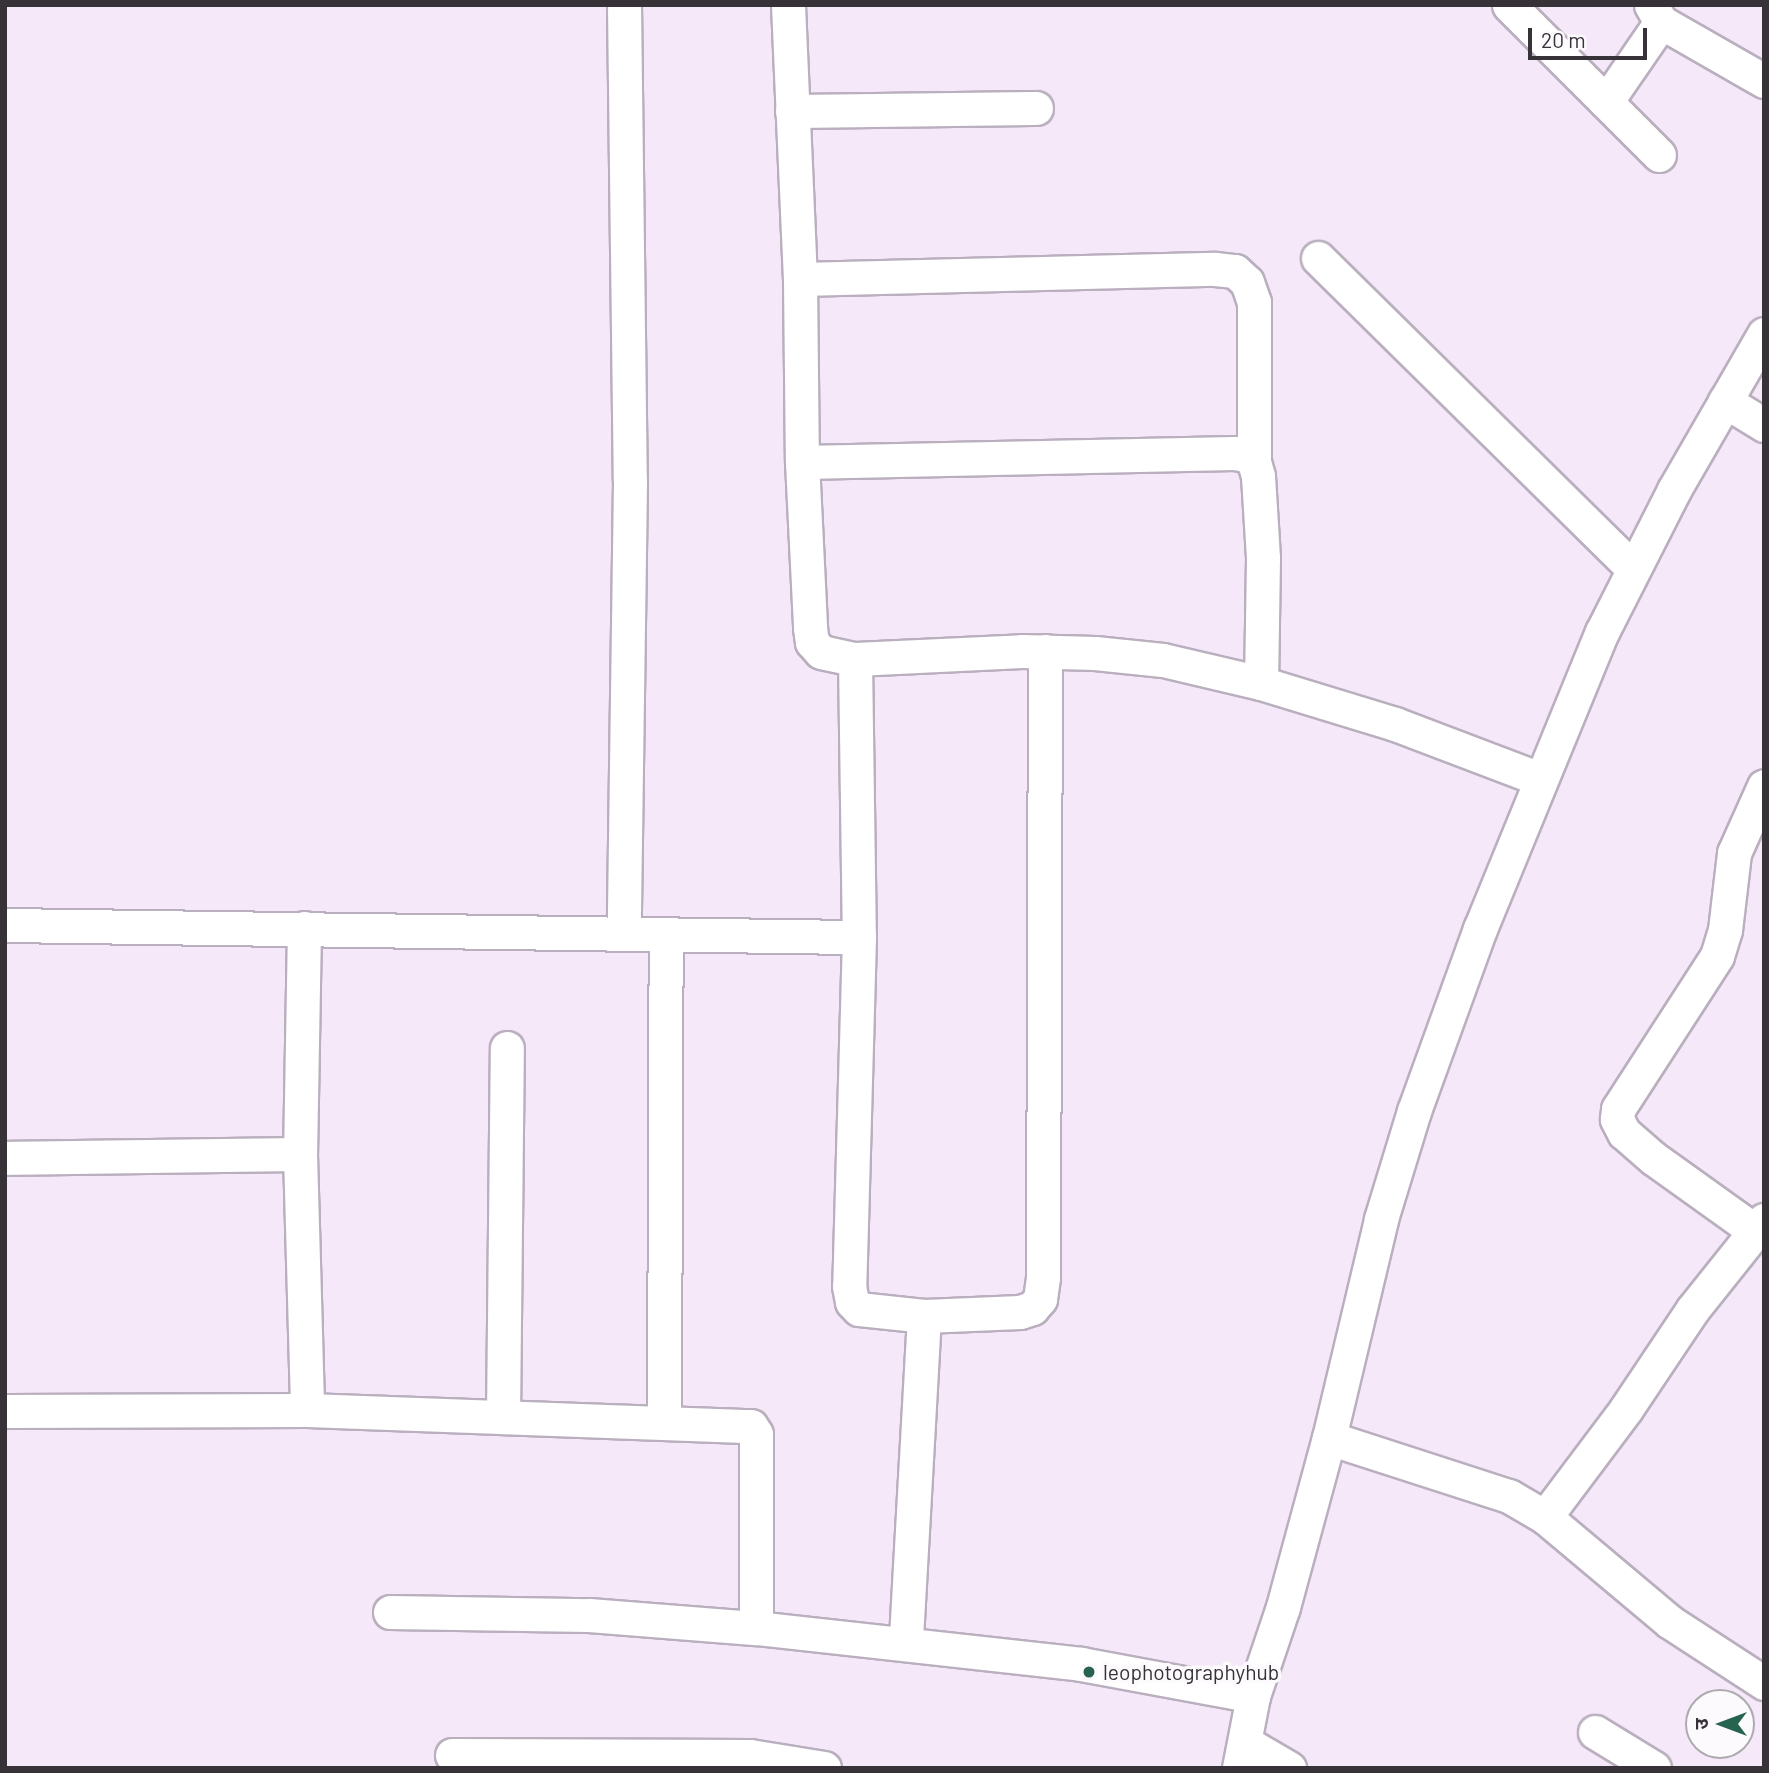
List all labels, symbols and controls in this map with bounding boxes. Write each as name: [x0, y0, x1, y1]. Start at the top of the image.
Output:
scale bar: [1531, 14, 1650, 58]
text: 20 m: [1541, 27, 1586, 52]
place label: leophotographyhub: [1103, 1659, 1279, 1685]
marker: leophotographyhub: [1081, 1664, 1097, 1680]
north arrow: [1685, 1689, 1755, 1759]
text: उ: [1689, 1718, 1712, 1730]

